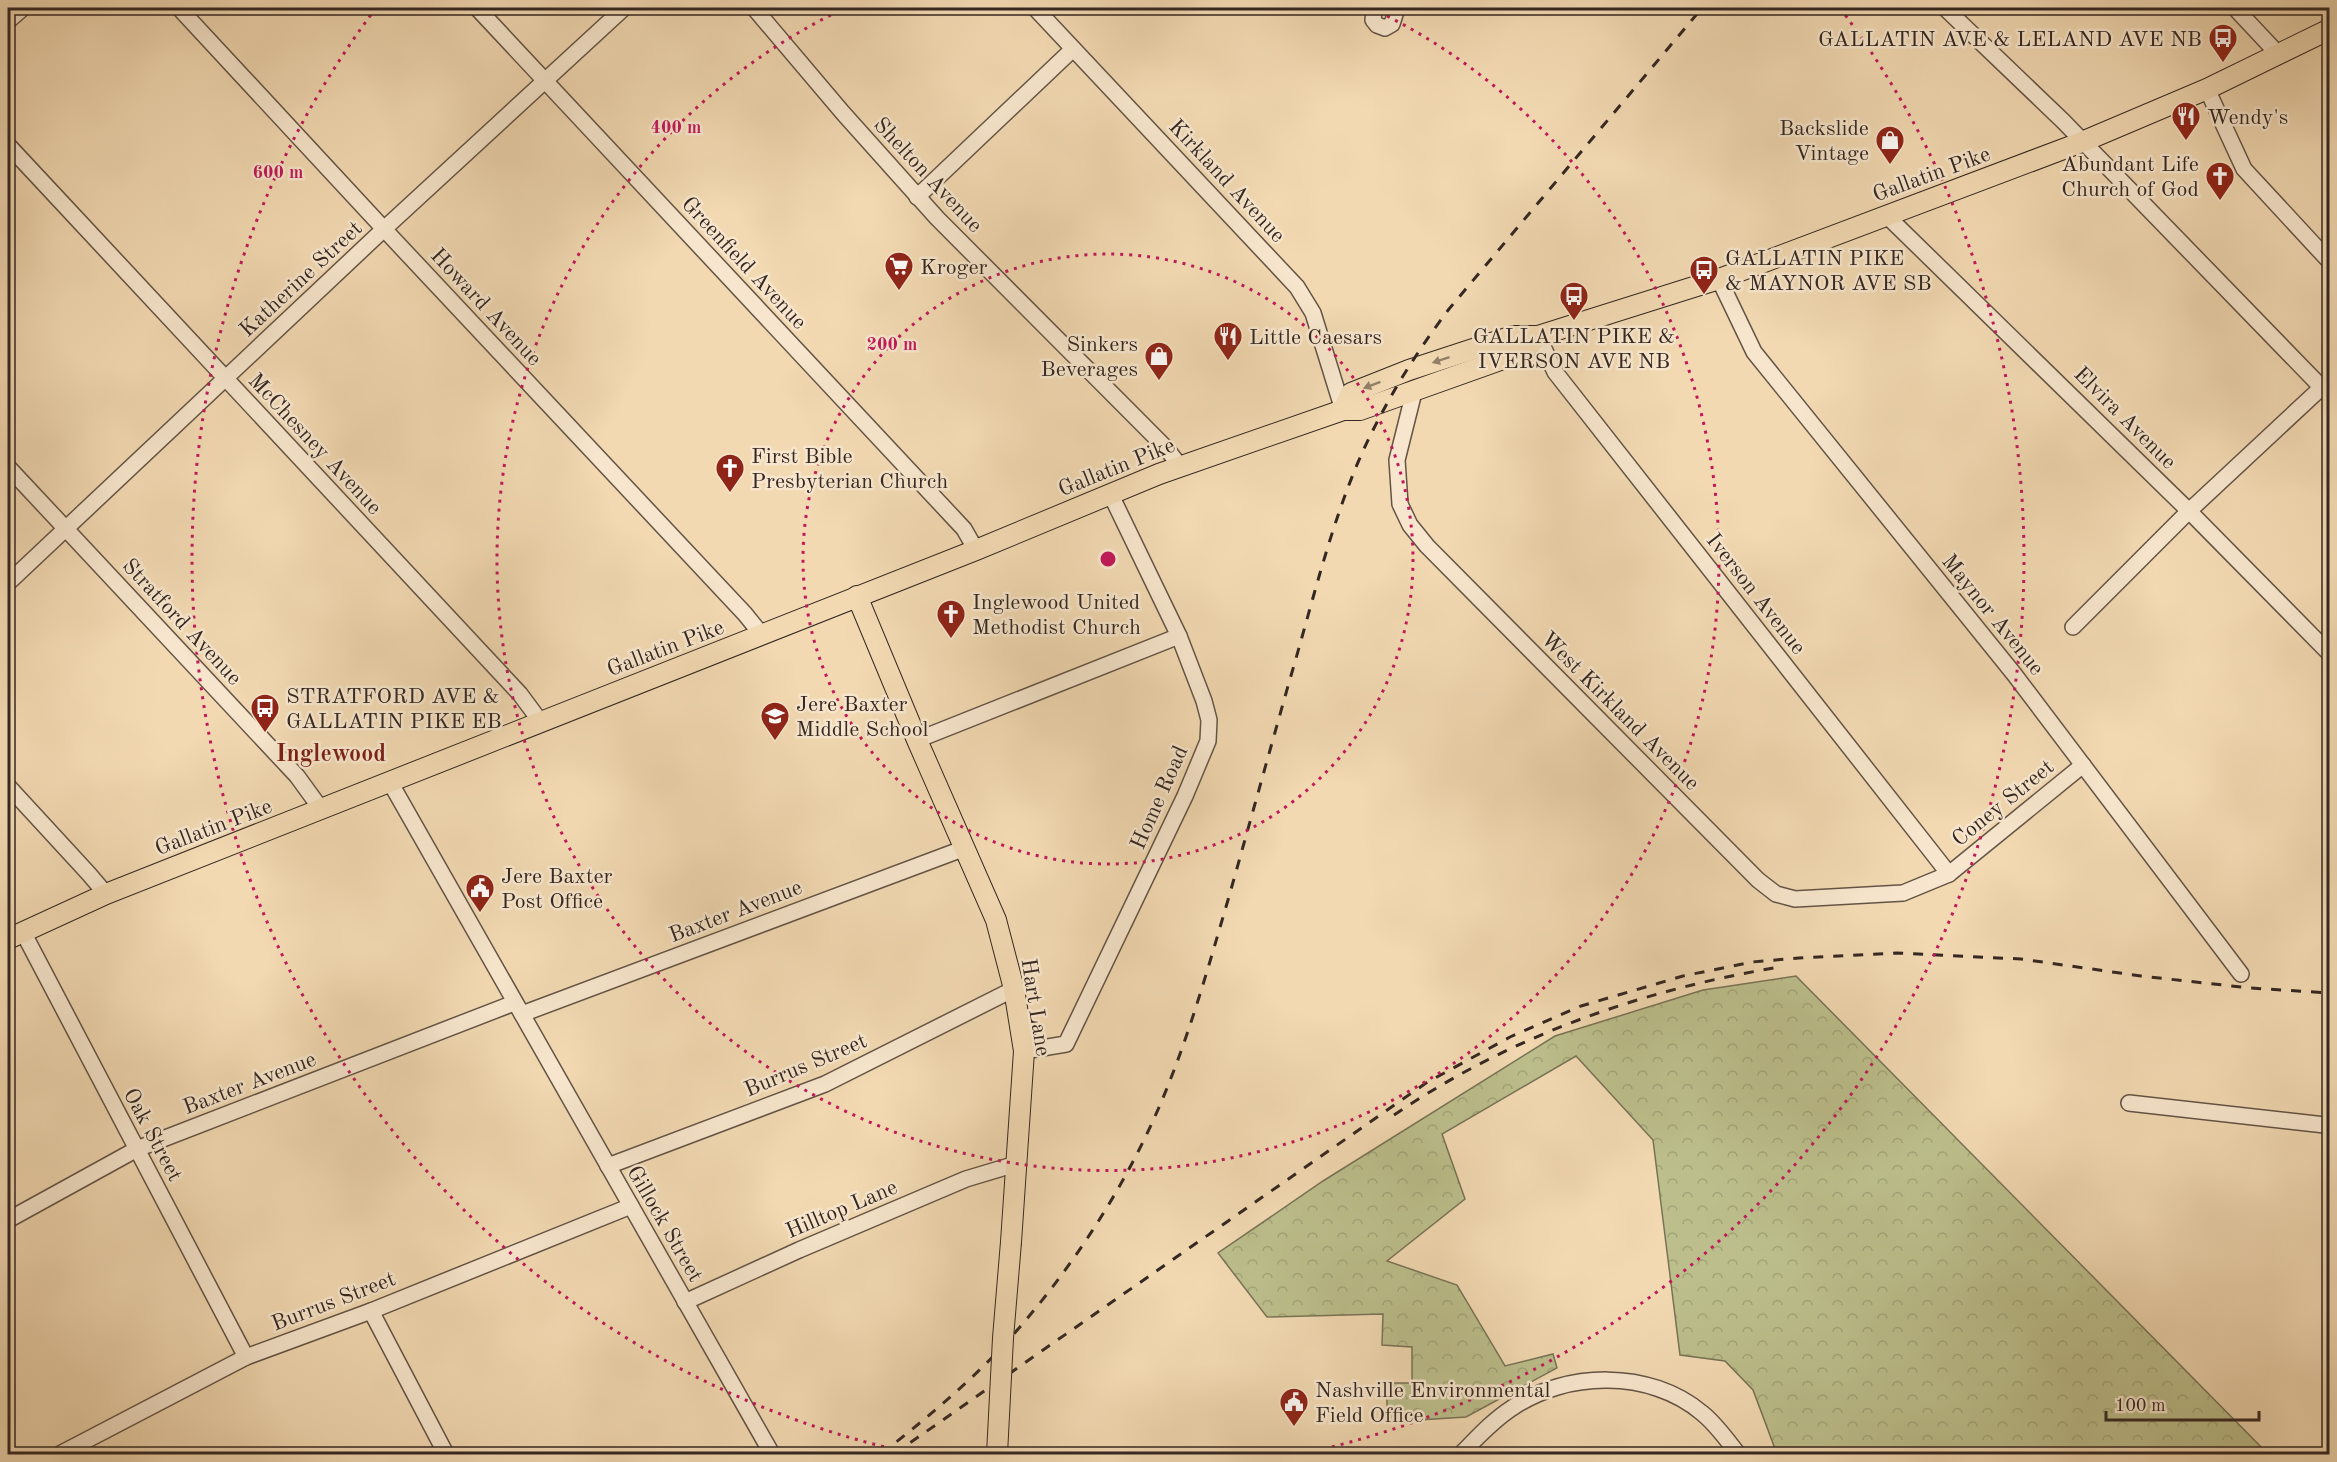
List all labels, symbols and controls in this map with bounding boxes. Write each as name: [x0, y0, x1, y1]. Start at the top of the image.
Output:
bus stop icon: GALLATIN AVE & LELAND AVE NB: [2207, 22, 2239, 64]
place label: GALLATIN AVE & LELAND AVE NB: [1818, 29, 2202, 51]
restaurant icon: Wendy's: [2170, 100, 2202, 142]
place label: Wendy's: [2207, 107, 2288, 129]
street label: Shelton Avenue: [869, 114, 986, 237]
street label: Kirkland Avenue: [1164, 116, 1289, 247]
place label: Backslide Vintage: [1779, 118, 1869, 165]
text: 400 m: [651, 119, 701, 137]
shop icon: Backslide Vintage: [1874, 124, 1906, 166]
street label: Gallatin Pike: [1870, 143, 1994, 206]
place label: Abundant Life Church of God: [2061, 154, 2199, 201]
church icon: Abundant Life Church of God: [2204, 160, 2236, 202]
text: 600 m: [253, 164, 303, 182]
street label: Greenfield Avenue: [677, 193, 810, 334]
street label: Katherine Street: [236, 217, 367, 342]
street label: Howard Avenue: [426, 244, 545, 370]
place label: GALLATIN PIKE & MAYNOR AVE SB: [1725, 248, 1932, 295]
supermarket icon: Kroger: [883, 250, 915, 292]
bus stop icon: GALLATIN PIKE & MAYNOR AVE SB: [1688, 254, 1720, 296]
place label: Kroger: [920, 257, 988, 279]
bus stop icon: GALLATIN PIKE & IVERSON AVE NB: [1558, 280, 1590, 322]
restaurant icon: Little Caesars: [1212, 320, 1244, 362]
place label: GALLATIN PIKE & IVERSON AVE NB: [1473, 326, 1675, 373]
place label: Little Caesars: [1249, 327, 1382, 349]
place label: Sinkers Beverages: [1041, 334, 1138, 381]
text: 200 m: [867, 336, 917, 354]
shop icon: Sinkers Beverages: [1143, 340, 1175, 382]
one-way arrow: [1432, 355, 1450, 365]
street label: Elvira Avenue: [2069, 363, 2180, 474]
street label: McChesney Avenue: [244, 370, 385, 519]
one-way arrow: [1362, 380, 1380, 390]
street label: Gallatin Pike: [1055, 435, 1178, 501]
place label: First Bible Presbyterian Church: [751, 446, 948, 493]
church icon: First Bible Presbyterian Church: [714, 452, 746, 494]
street label: Iverson Avenue: [1702, 530, 1809, 659]
centre of rings: [1098, 549, 1118, 569]
street label: Maynor Avenue: [1937, 551, 2048, 680]
street label: Stratford Avenue: [118, 555, 245, 690]
place label: Inglewood United Methodist Church: [972, 592, 1141, 639]
church icon: Inglewood United Methodist Church: [935, 598, 967, 640]
street label: Gallatin Pike: [604, 616, 727, 681]
street label: West Kirkland Avenue: [1536, 628, 1703, 795]
place label: STRATFORD AVE & GALLATIN PIKE EB: [286, 686, 502, 733]
bus stop icon: STRATFORD AVE & GALLATIN PIKE EB: [249, 692, 281, 734]
place label: Jere Baxter Middle School: [796, 694, 929, 741]
school or university icon: Jere Baxter Middle School: [759, 700, 791, 742]
district label: Inglewood: [276, 743, 386, 767]
street label: Home Road: [1127, 743, 1192, 853]
street label: Coney Street: [1948, 756, 2058, 851]
street label: Gallatin Pike: [152, 795, 275, 860]
place label: Jere Baxter Post Office: [501, 866, 613, 913]
public building icon: Jere Baxter Post Office: [464, 872, 496, 914]
street label: Baxter Avenue: [666, 876, 805, 947]
street label: Hart Lane: [1016, 957, 1054, 1058]
street label: Burrus Street: [741, 1030, 870, 1102]
street label: Baxter Avenue: [180, 1048, 319, 1119]
street label: Oak Street: [119, 1085, 186, 1185]
street label: Gillock Street: [622, 1162, 706, 1286]
street label: Hilltop Lane: [783, 1176, 901, 1243]
street label: Burrus Street: [269, 1268, 399, 1336]
place label: Nashville Environmental Field Office: [1315, 1380, 1551, 1427]
scale bar: [2106, 1384, 2259, 1422]
public building icon: Nashville Environmental Field Office: [1278, 1386, 1310, 1428]
text: 100 m: [2115, 1397, 2166, 1415]

